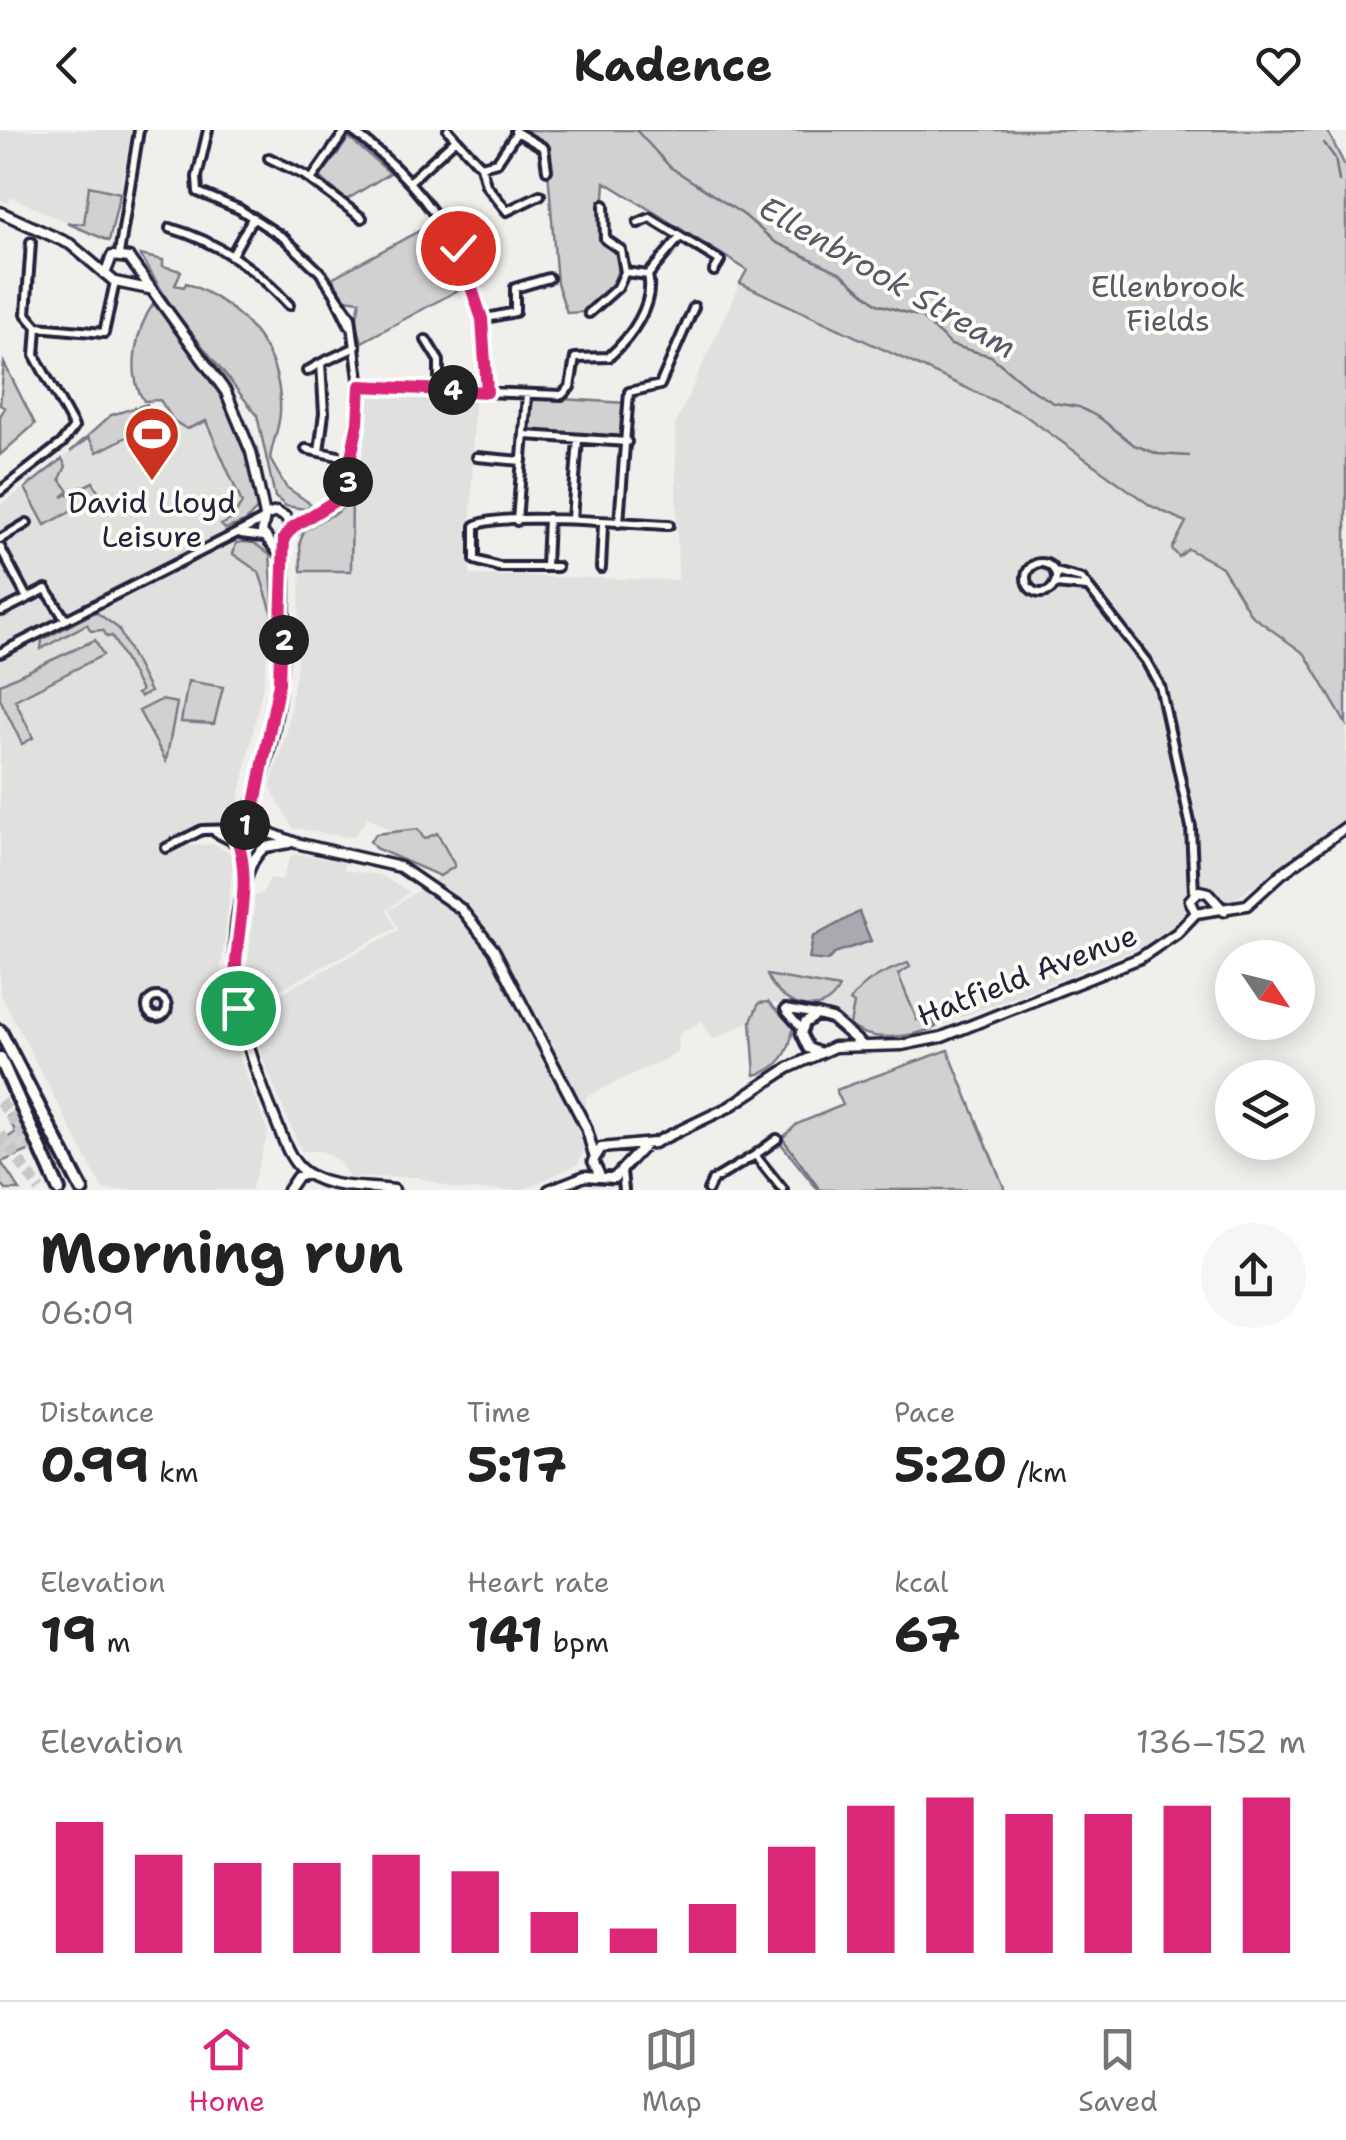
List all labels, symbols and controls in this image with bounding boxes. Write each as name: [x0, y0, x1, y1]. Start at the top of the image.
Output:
text: Kadence: [574, 35, 772, 95]
icon: back: [40, 38, 95, 93]
icon: heart: [1251, 38, 1306, 93]
water label: Ellenbrook Stream: [751, 186, 1025, 368]
pin: [416, 206, 501, 291]
icon: check: [431, 221, 486, 276]
park label: Ellenbrook Fields: [1091, 266, 1245, 341]
pin: 4: [428, 365, 478, 415]
text: 4: [443, 371, 463, 409]
sports icon: David Lloyd Leisure: [122, 404, 182, 483]
pin: 3: [323, 457, 373, 507]
text: 3: [338, 463, 358, 501]
place label: David Lloyd Leisure: [68, 482, 236, 557]
pin: 2: [259, 615, 309, 665]
text: 2: [274, 621, 294, 659]
pin: 1: [220, 800, 270, 850]
text: 1: [239, 806, 251, 844]
street label: Hatfield Avenue: [911, 914, 1143, 1036]
north arrow: [1215, 940, 1315, 1040]
map controls: [1215, 940, 1315, 1160]
pin: [196, 966, 281, 1051]
icon: arrive: [211, 981, 266, 1036]
button: layers: [1215, 1060, 1315, 1160]
text: Morning run: [40, 1216, 404, 1290]
button: share: [1201, 1223, 1306, 1328]
text: 06:09: [40, 1291, 135, 1334]
text: Distance: [40, 1393, 155, 1431]
text: Time: [467, 1393, 531, 1431]
text: Pace: [894, 1393, 956, 1431]
text: 0.99: [40, 1431, 149, 1498]
text: 5:17: [467, 1431, 567, 1498]
text: 5:20: [894, 1431, 1008, 1498]
text: km: [149, 1453, 199, 1491]
text: /km: [1008, 1453, 1067, 1491]
text: Elevation: [40, 1563, 165, 1601]
text: Heart rate: [467, 1563, 610, 1601]
text: kcal: [894, 1563, 948, 1601]
text: 19: [40, 1601, 97, 1668]
text: 141: [467, 1601, 543, 1668]
text: 67: [894, 1601, 961, 1668]
text: m: [97, 1623, 131, 1661]
text: bpm: [543, 1623, 609, 1661]
text: Elevation: [40, 1720, 183, 1763]
text: 136–152 m: [1136, 1720, 1306, 1763]
tab: Home: [188, 2022, 265, 2120]
tab: Map: [642, 2022, 702, 2120]
tab: Saved: [1078, 2022, 1158, 2120]

